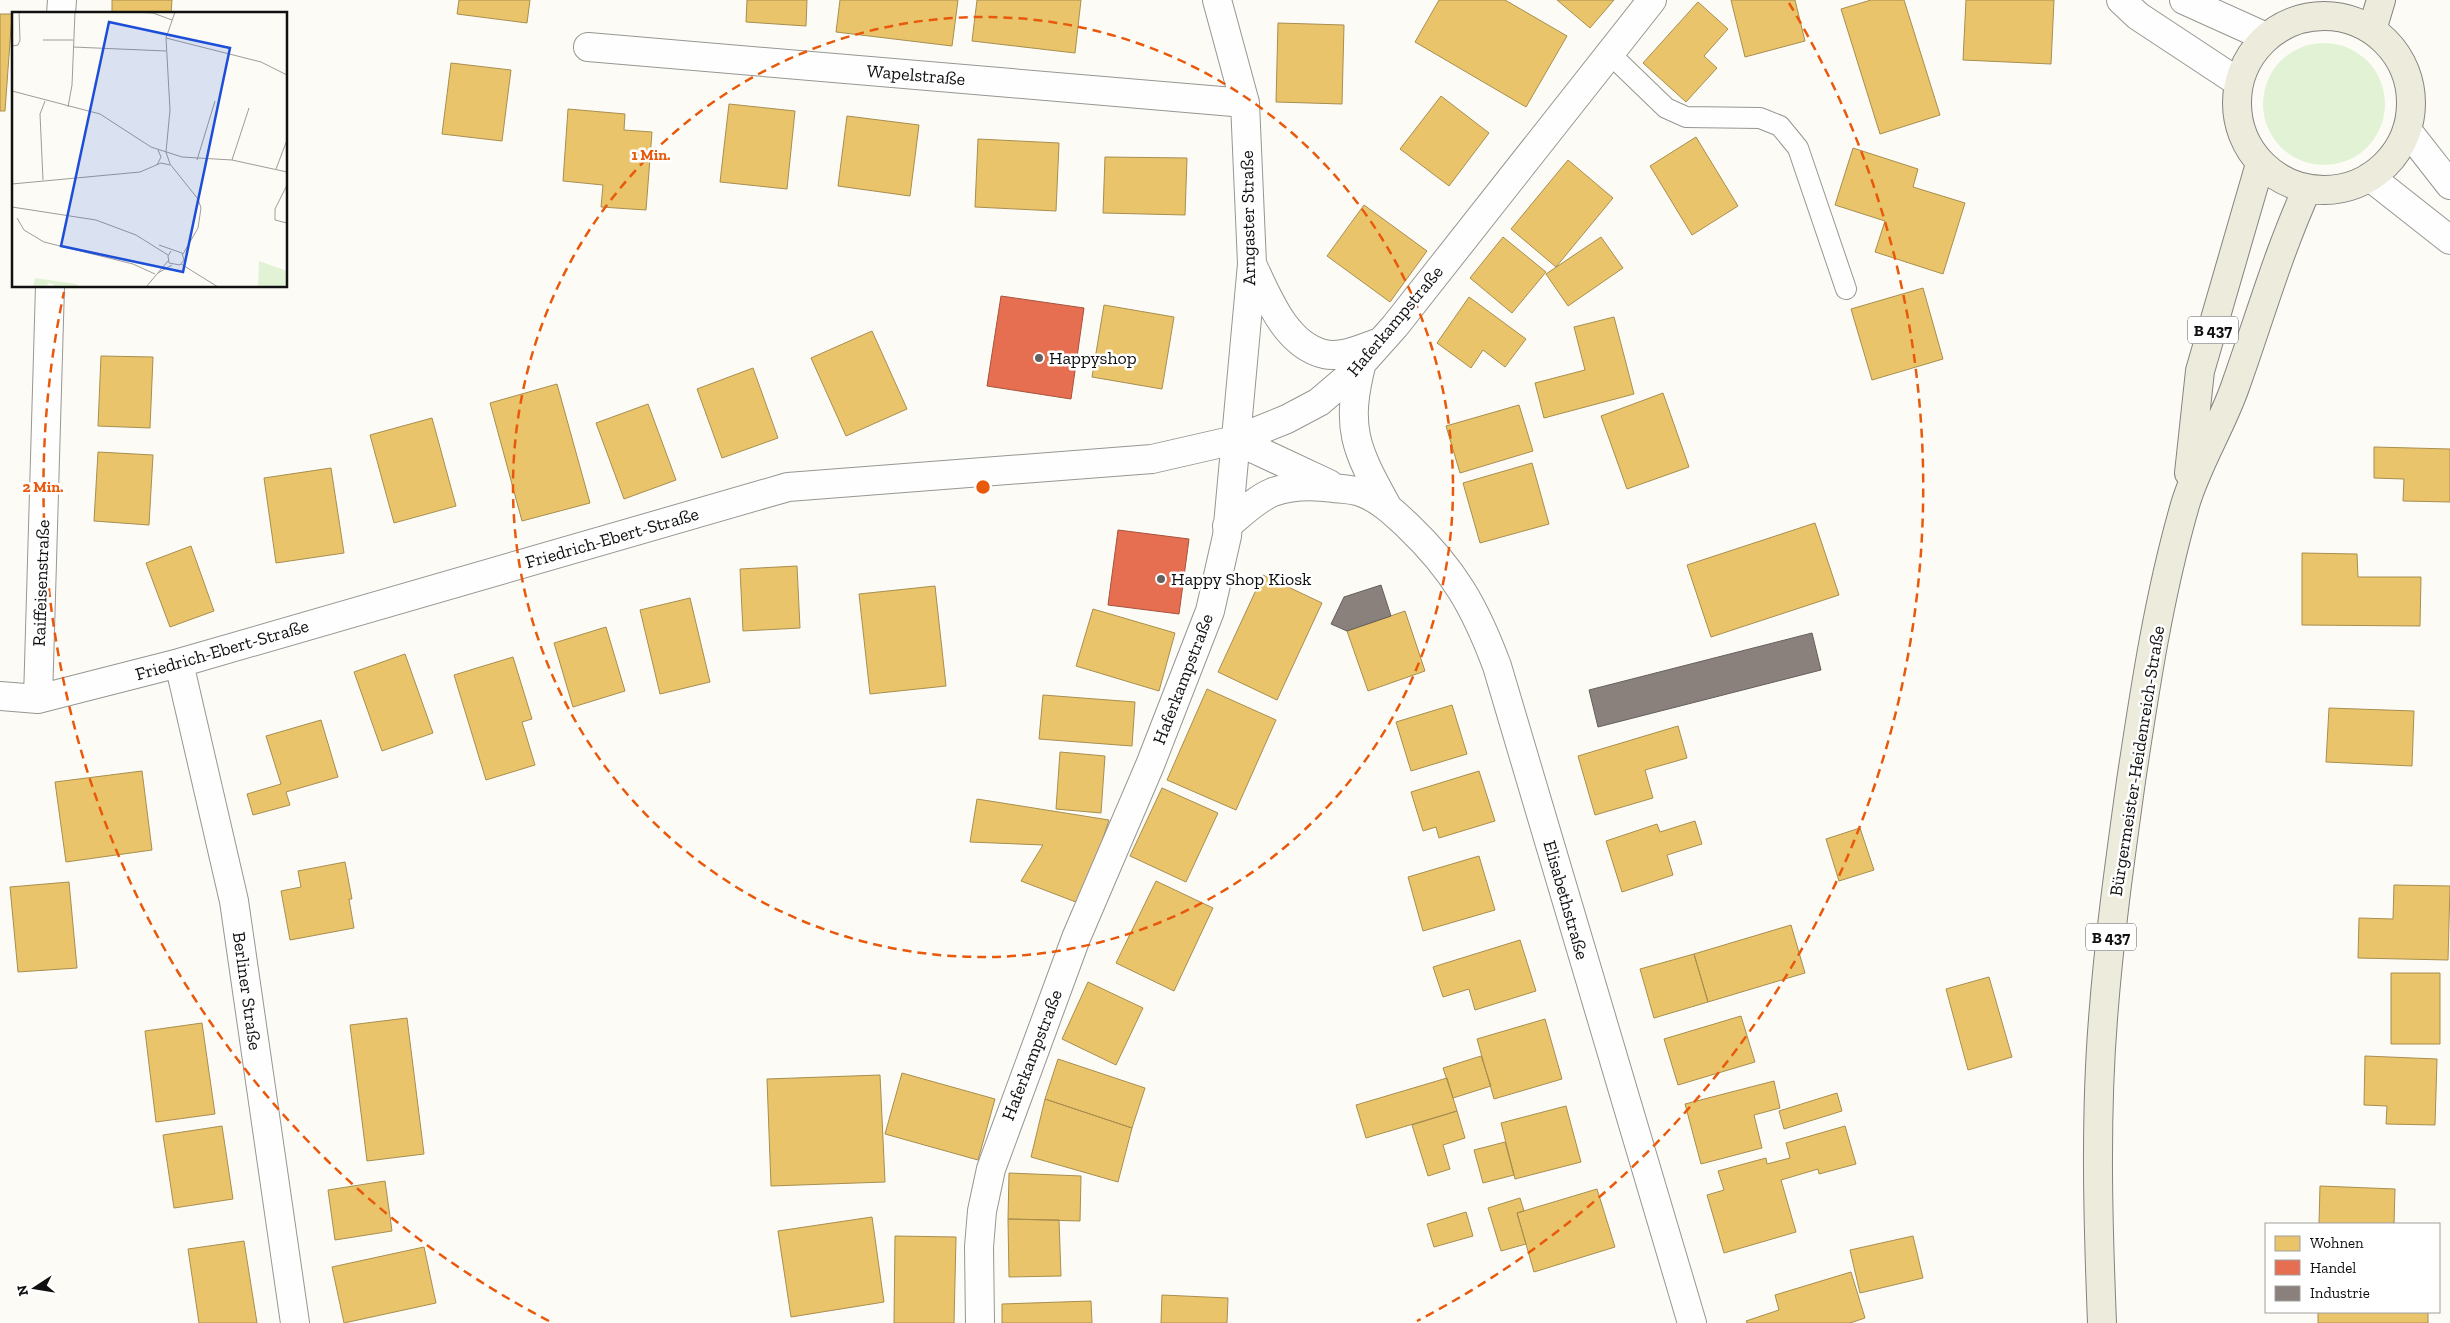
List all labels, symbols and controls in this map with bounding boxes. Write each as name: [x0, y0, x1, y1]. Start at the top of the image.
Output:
inset map: [12, 12, 288, 288]
street label: Wapelstraße: [866, 60, 966, 90]
text: 1 Min.: [631, 146, 671, 164]
street label: Arngaster Straße: [1236, 150, 1260, 286]
street label: Haferkampstraße: [1342, 261, 1448, 381]
road number: B 437: [2188, 316, 2238, 344]
place label: Happyshop: [1049, 347, 1137, 369]
marker: Happyshop: [1033, 352, 1045, 364]
text: 2 Min.: [22, 478, 64, 496]
centre of rings: [974, 478, 992, 496]
street label: Friedrich-Ebert-Straße: [523, 503, 701, 573]
street label: Raiffeisenstraße: [28, 519, 54, 647]
place label: Happy Shop Kiosk: [1171, 568, 1312, 590]
marker: Happy Shop Kiosk: [1155, 573, 1167, 585]
street label: Haferkampstraße: [1148, 611, 1218, 747]
street label: Friedrich-Ebert-Straße: [133, 615, 311, 685]
street label: Bürgermeister-Heidenreich-Straße: [2105, 624, 2169, 898]
street label: Elisabethstraße: [1538, 838, 1594, 962]
road number: B 437: [2086, 924, 2136, 950]
street label: Berliner Straße: [228, 930, 266, 1052]
street label: Haferkampstraße: [997, 987, 1067, 1123]
legend: [2265, 1223, 2440, 1313]
text: Wohnen: [2310, 1234, 2364, 1252]
text: Handel: [2310, 1259, 2356, 1277]
north arrow: [10, 1263, 60, 1313]
text: N: [13, 1283, 32, 1298]
text: Industrie: [2310, 1284, 2370, 1302]

